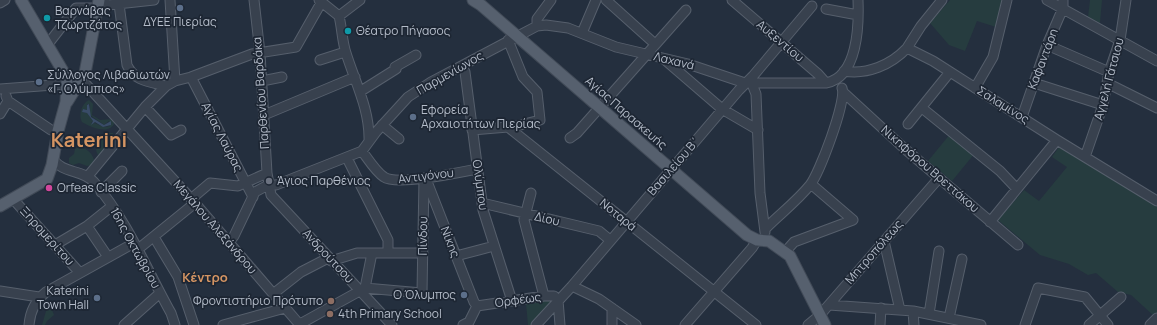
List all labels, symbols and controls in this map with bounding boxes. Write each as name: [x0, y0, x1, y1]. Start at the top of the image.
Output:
place label: Βαρνάβας Τζωρτζάτος: [55, 2, 123, 33]
marker: ΔΥΕΕ Πιερίας: [175, 3, 185, 13]
marker: Βαρνάβας Τζωρτζάτος: [42, 13, 52, 23]
place label: ΔΥΕΕ Πιερίας: [143, 13, 217, 30]
street label: Αυξεντίου: [753, 16, 808, 66]
place label: Θέατρο Πήγασος: [356, 22, 451, 39]
marker: Θέατρο Πήγασος: [343, 26, 353, 36]
street label: Καφαντάρη: [1023, 26, 1062, 92]
street label: Παρθενίου Βαρδάκα: [248, 36, 273, 150]
street label: Αγγελή Γάτσιου: [1089, 36, 1128, 122]
street label: Παρμενίωνος: [413, 46, 487, 99]
street label: Λαχανά: [652, 47, 696, 74]
place label: Σύλλογος Λιβαδιωτών «Γ. Ολύμπιος»: [47, 66, 170, 97]
street label: Αγίας Παρασκευής: [582, 72, 671, 153]
marker: Σύλλογος Λιβαδιωτών «Γ. Ολύμπιος»: [34, 77, 44, 87]
street label: Σαλαμίνος: [974, 82, 1033, 128]
street label: Αγίας Λαύρας: [198, 99, 247, 175]
place label: Εφορεία Αρχαιοτήτων Πιερίας: [421, 101, 541, 132]
marker: Εφορεία Αρχαιοτήτων Πιερίας: [408, 112, 418, 122]
street label: Νικηφόρου Βρεττάκου: [878, 121, 983, 216]
district label: Katerini: [51, 126, 127, 153]
street label: Βασιλείου Β΄: [643, 132, 704, 199]
street label: Ολύμπου: [469, 159, 492, 211]
street label: Αντιγόνου: [397, 164, 455, 187]
place label: Άγιος Παρθένιος: [277, 172, 371, 189]
street label: Μεγάλου Αλεξάνδρου: [170, 176, 261, 277]
marker: Άγιος Παρθένιος: [264, 176, 274, 186]
place label: Orfeas Classic: [57, 179, 137, 196]
marker: Orfeas Classic: [44, 183, 54, 193]
street label: Νοταρά: [596, 194, 640, 235]
street label: Ξηρομερίτου: [16, 202, 78, 269]
street label: 16ης Οκτωβρίου: [106, 204, 165, 291]
street label: Δίου: [533, 207, 562, 230]
street label: Πίνδου: [414, 216, 431, 256]
street label: Μητροπόλεως: [841, 216, 907, 288]
street label: Νίκης: [437, 224, 464, 260]
street label: Ανδρούτσου: [299, 225, 358, 287]
district label: Κέντρο: [182, 268, 228, 286]
place label: Katerini Town Hall: [37, 282, 89, 313]
place label: Ο Όλυμπος: [393, 286, 456, 303]
street label: Ορφέως: [494, 288, 542, 311]
marker: Ο Όλυμπος: [459, 290, 469, 300]
place label: Φροντιστήριο Πρότυπο: [193, 292, 323, 309]
marker: Katerini Town Hall: [92, 293, 102, 303]
marker: Φροντιστήριο Πρότυπο: [326, 296, 336, 306]
place label: 4th Primary School: [338, 305, 442, 322]
marker: 4th Primary School: [325, 309, 335, 319]

